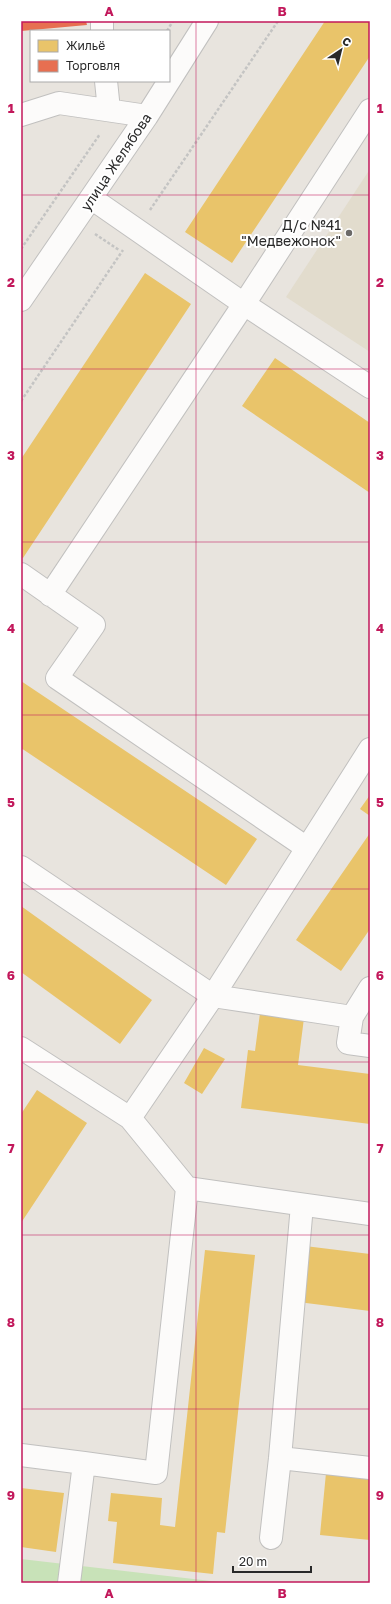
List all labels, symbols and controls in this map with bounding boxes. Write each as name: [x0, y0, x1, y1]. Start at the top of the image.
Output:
text: A: [104, 3, 114, 19]
text: B: [277, 3, 287, 19]
legend: [30, 30, 170, 82]
north arrow: [321, 30, 361, 70]
text: С: [340, 34, 354, 49]
text: Жильё: [66, 38, 105, 53]
text: Торговля: [66, 58, 120, 73]
text: 1: [8, 100, 15, 116]
text: 1: [377, 100, 384, 116]
street label: улица Желябова: [77, 110, 155, 214]
place label: Д/с №41 "Медвежонок": [241, 216, 341, 249]
marker: Д/с №41 "Медвежонок": [344, 228, 354, 238]
text: 2: [7, 274, 15, 290]
text: 2: [376, 274, 384, 290]
text: 3: [7, 447, 15, 463]
text: 3: [376, 447, 384, 463]
text: 4: [7, 620, 15, 636]
text: 4: [376, 620, 384, 636]
text: 5: [7, 794, 15, 810]
text: 5: [376, 794, 384, 810]
text: 6: [7, 967, 15, 983]
text: 6: [376, 967, 384, 983]
text: 7: [7, 1140, 15, 1156]
text: 7: [376, 1140, 384, 1156]
text: 8: [7, 1314, 15, 1330]
text: 8: [376, 1314, 384, 1330]
text: 9: [7, 1487, 15, 1503]
text: 9: [376, 1487, 384, 1503]
scale bar: [233, 1548, 311, 1574]
text: 20 m: [239, 1554, 267, 1569]
text: A: [104, 1585, 114, 1601]
text: B: [277, 1585, 287, 1601]

